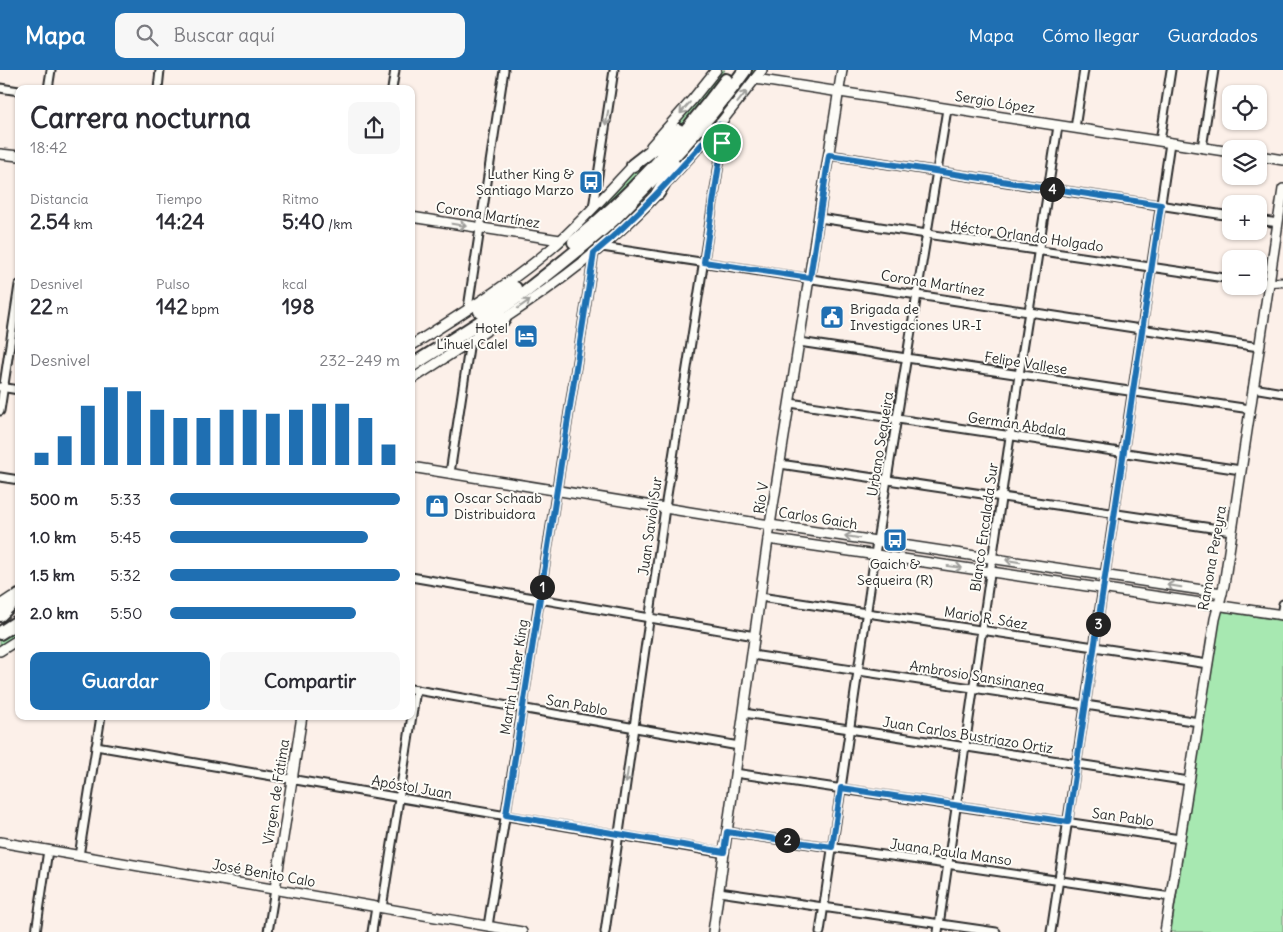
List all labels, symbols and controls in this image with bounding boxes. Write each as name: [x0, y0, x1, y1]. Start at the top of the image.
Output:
search box: [115, 13, 465, 58]
text: Mapa: [25, 20, 85, 50]
icon: search: [133, 21, 161, 49]
text: Buscar aquí: [173, 23, 275, 47]
text: Mapa: [969, 24, 1014, 47]
text: Cómo llegar: [1042, 24, 1139, 47]
text: Guardados: [1167, 24, 1258, 47]
map controls: [1222, 85, 1267, 295]
button: locate: [1222, 85, 1267, 130]
street label: Sergio López: [954, 87, 1036, 117]
one-way arrow: [737, 91, 748, 104]
text: Carrera nocturna: [30, 100, 251, 136]
one-way arrow: [679, 101, 691, 114]
button: share: [348, 102, 400, 154]
one-way arrow: [602, 110, 612, 126]
pin: [701, 122, 743, 164]
icon: arrive: [708, 129, 736, 157]
text: 18:42: [30, 137, 67, 157]
button: layers: [1222, 140, 1267, 185]
place label: Luther King & Santiago Marzo: [476, 165, 574, 199]
bus stop icon: Luther King & Santiago Marzo: [578, 169, 604, 195]
pin: 4: [1040, 176, 1064, 202]
text: 4: [1048, 180, 1057, 198]
text: Distancia: [30, 190, 89, 208]
text: Tiempo: [156, 190, 202, 208]
text: Ritmo: [282, 190, 319, 208]
button: +: [1222, 195, 1267, 240]
street label: Corona Martínez: [435, 198, 542, 232]
text: 2.54: [30, 208, 70, 235]
text: 14:24: [156, 208, 205, 235]
text: 5:40: [282, 208, 325, 235]
text: km: [70, 215, 93, 233]
text: /km: [325, 215, 353, 233]
street label: Héctor Orlando Holgado: [949, 216, 1105, 256]
one-way arrow: [451, 220, 467, 230]
button: −: [1222, 250, 1267, 295]
street label: Corona Martínez: [880, 266, 987, 300]
text: Desnivel: [30, 275, 83, 293]
text: Pulso: [156, 275, 190, 293]
text: kcal: [282, 275, 307, 293]
text: 22: [30, 293, 53, 320]
text: 142: [156, 293, 188, 320]
text: 198: [282, 293, 315, 320]
one-way arrow: [517, 299, 531, 309]
text: m: [53, 300, 69, 318]
text: bpm: [188, 300, 219, 318]
place label: Brigada de Investigaciones UR-I: [850, 300, 982, 334]
public building icon: Brigada de Investigaciones UR-I: [819, 304, 845, 330]
place label: Hotel Lihuel Calel: [436, 319, 508, 353]
hotel icon: Hotel Lihuel Calel: [513, 323, 539, 349]
street label: Felipe Vallese: [983, 348, 1069, 378]
text: Desnivel: [30, 350, 90, 370]
text: 232–249 m: [319, 350, 400, 370]
street label: Urbano Sequeira: [863, 390, 897, 498]
street label: Germán Abdala: [967, 408, 1067, 440]
street label: Blanco Encalada Sur: [966, 461, 1002, 593]
street label: Juan Savioli Sur: [634, 475, 666, 577]
street label: Río V: [750, 481, 772, 515]
text: 500 m: [30, 489, 78, 509]
text: 5:33: [110, 489, 141, 509]
place label: Oscar Schaab Distribuidora: [454, 489, 542, 523]
shop icon: Oscar Schaab Distribuidora: [424, 493, 450, 519]
street label: Carlos Gaich: [777, 503, 859, 533]
street label: Ramona Pereyra: [1194, 504, 1230, 612]
text: 1.0 km: [30, 527, 76, 547]
text: 5:45: [110, 527, 141, 547]
bus stop icon: Gaich & Sequeira (R): [882, 527, 908, 553]
one-way arrow: [845, 532, 861, 542]
place label: Gaich & Sequeira (R): [857, 555, 933, 589]
one-way arrow: [1005, 556, 1021, 566]
one-way arrow: [947, 562, 963, 572]
text: 1.5 km: [30, 565, 75, 585]
text: 5:32: [110, 565, 141, 585]
pin: 1: [530, 574, 554, 600]
text: 1: [540, 578, 545, 596]
one-way arrow: [1166, 580, 1182, 590]
text: 2.0 km: [30, 603, 79, 623]
text: 5:50: [110, 603, 143, 623]
street label: Mario R. Sáez: [943, 603, 1029, 634]
pin: 3: [1086, 612, 1110, 636]
text: 3: [1095, 615, 1102, 633]
street label: Martin Luther King: [496, 618, 532, 736]
button: Guardar: [30, 652, 210, 710]
button: Compartir: [220, 652, 400, 710]
street label: Ambrosio Sansinanea: [908, 656, 1046, 696]
street label: San Pablo: [545, 691, 609, 719]
street label: Juan Carlos Bustriazo Ortiz: [881, 713, 1055, 757]
street label: Vírgen de Fátima: [259, 738, 293, 846]
one-way arrow: [622, 768, 632, 784]
street label: Apóstol Juan: [370, 771, 454, 803]
street label: San Pablo: [1091, 804, 1155, 830]
pin: 2: [774, 828, 800, 852]
text: 2: [784, 831, 791, 849]
street label: Juana Paula Manso: [889, 835, 1013, 869]
street label: José Benito Calo: [211, 855, 317, 891]

